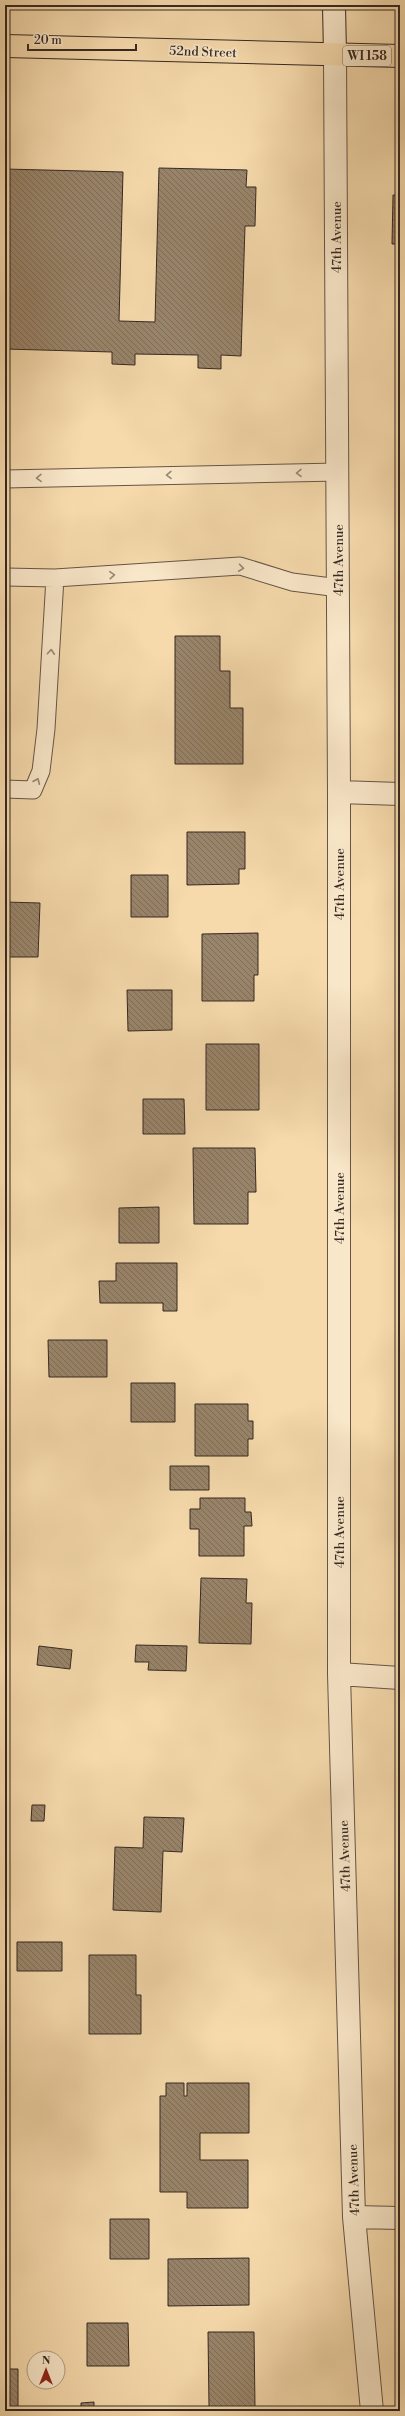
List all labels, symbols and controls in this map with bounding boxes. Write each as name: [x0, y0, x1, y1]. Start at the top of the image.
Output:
scale bar: [28, 26, 136, 52]
text: 20 m: [34, 33, 62, 48]
street label: 52nd Street: [169, 43, 237, 61]
road number: WI 158: [343, 46, 391, 66]
street label: 47th Avenue: [329, 201, 345, 273]
one-way arrow: [296, 469, 302, 477]
one-way arrow: [166, 471, 172, 479]
one-way arrow: [36, 474, 42, 482]
street label: 47th Avenue: [331, 524, 347, 596]
one-way arrow: [238, 563, 244, 572]
one-way arrow: [109, 570, 115, 579]
one-way arrow: [46, 649, 55, 655]
one-way arrow: [33, 777, 41, 784]
street label: 47th Avenue: [332, 848, 348, 920]
street label: 47th Avenue: [332, 1172, 348, 1244]
street label: 47th Avenue: [332, 1496, 348, 1568]
street label: 47th Avenue: [336, 1819, 354, 1892]
street label: 47th Avenue: [345, 2143, 363, 2216]
north arrow: [26, 2350, 66, 2390]
text: N: [42, 2354, 51, 2368]

